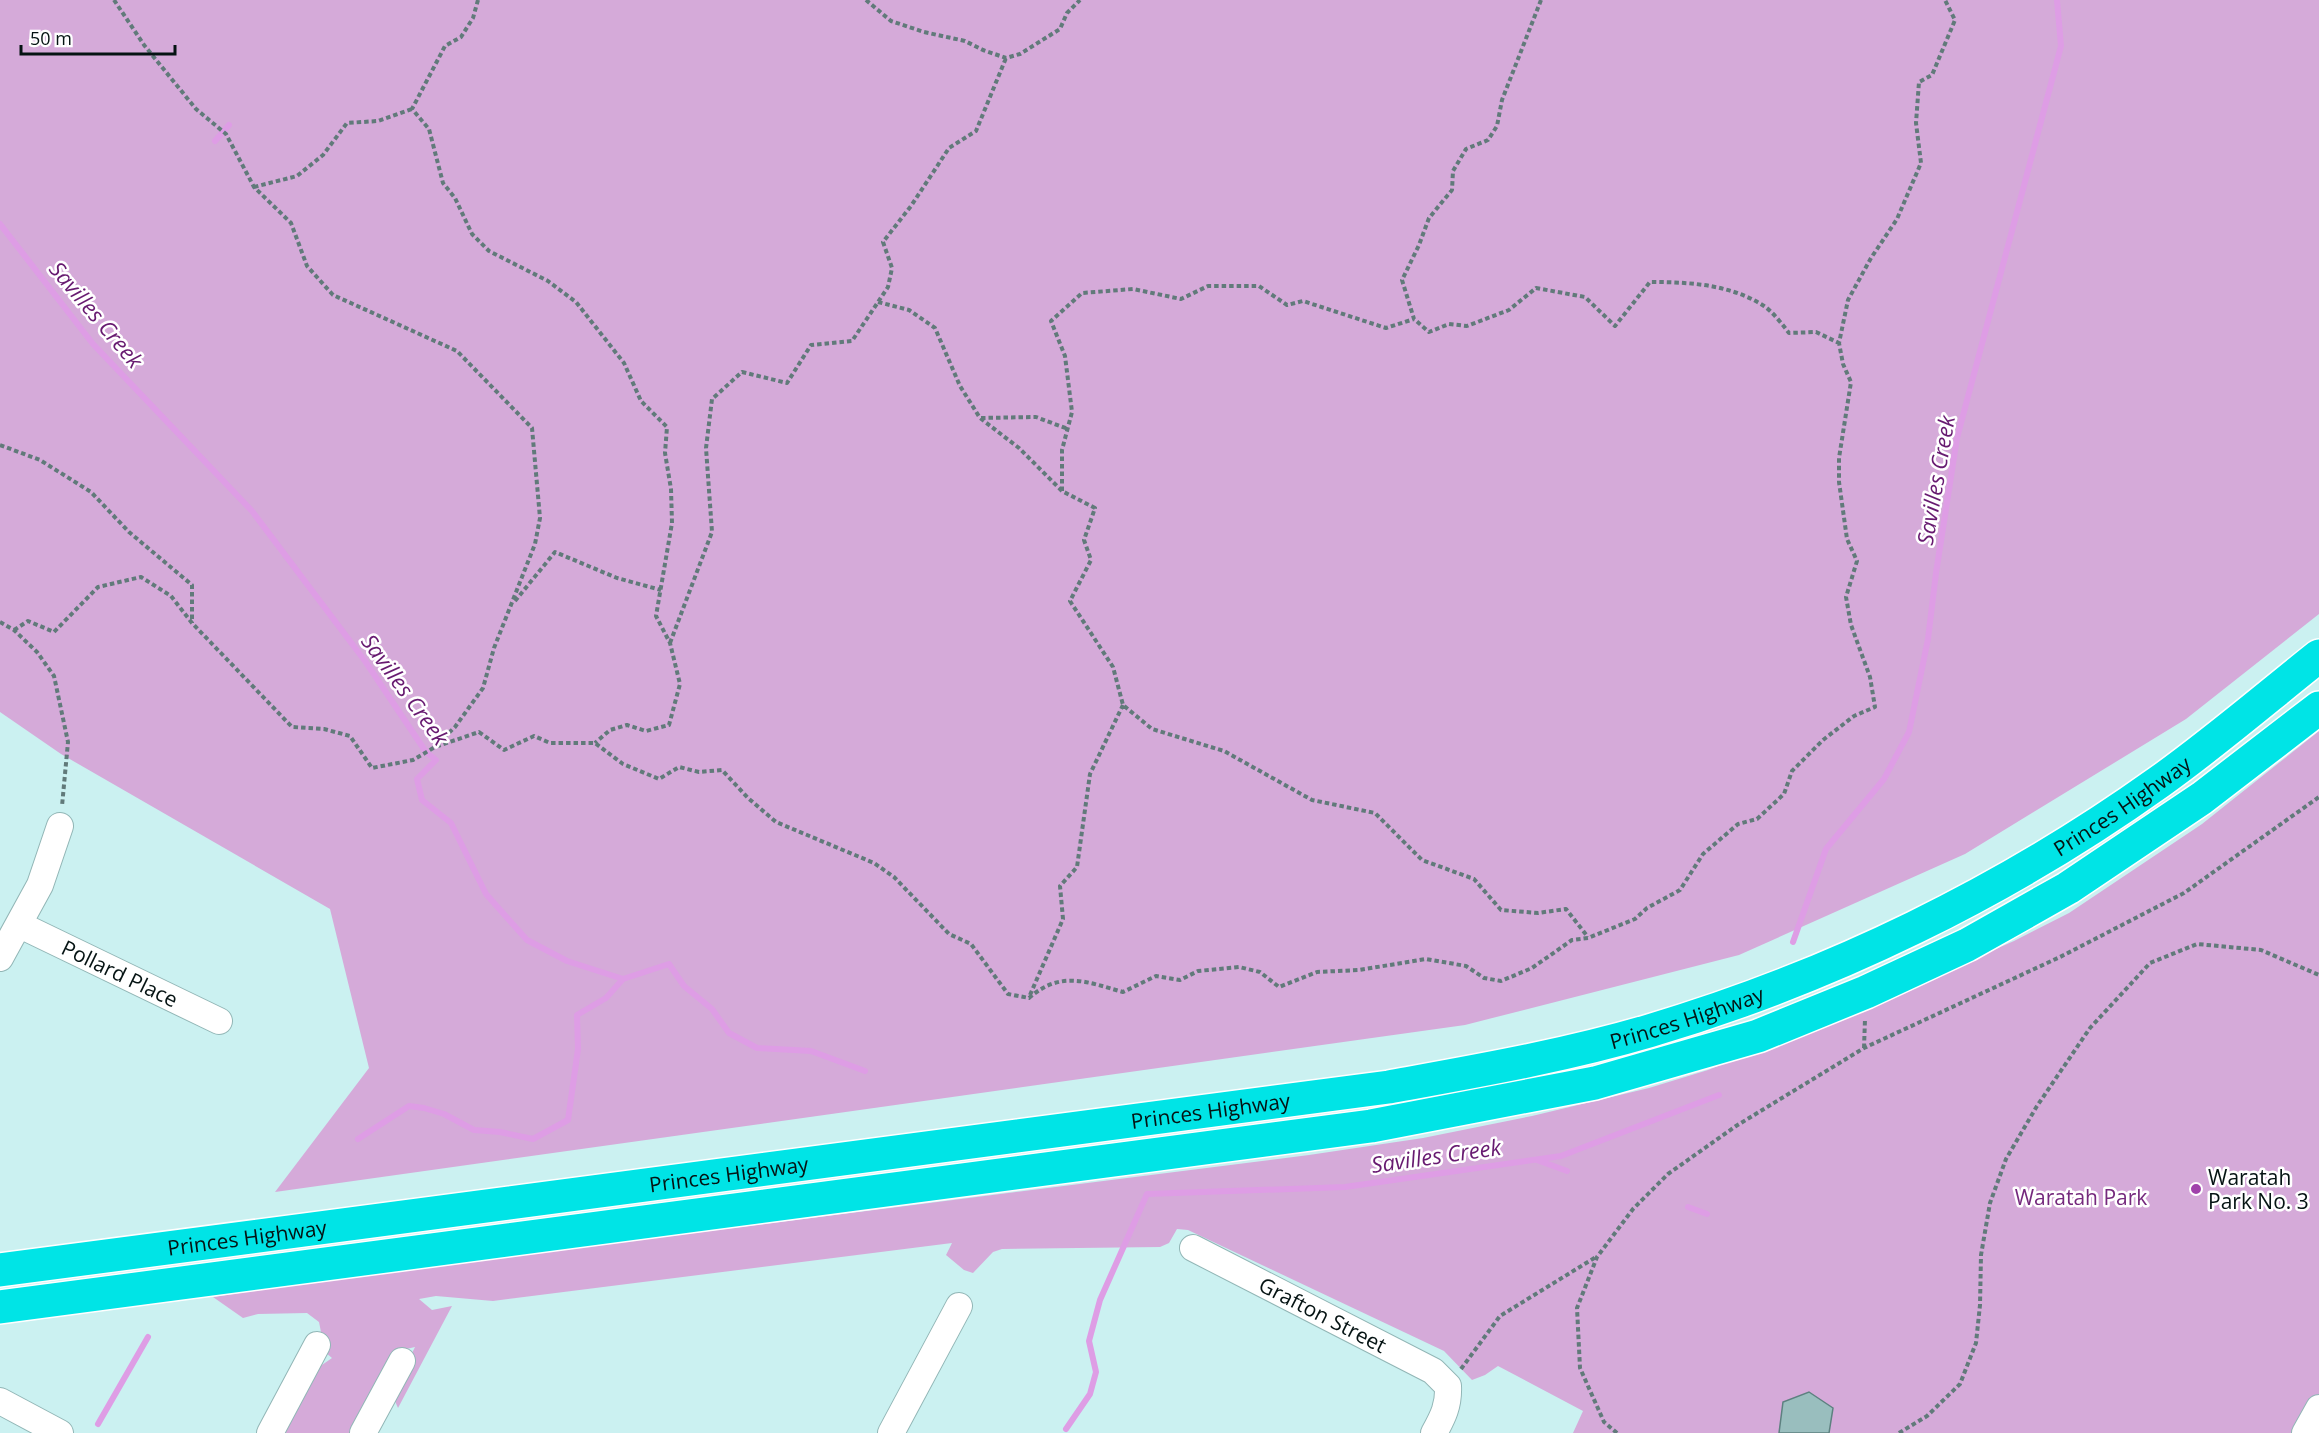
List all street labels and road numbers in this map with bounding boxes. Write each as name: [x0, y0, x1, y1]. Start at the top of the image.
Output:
street label: Princes Highway: [2048, 749, 2197, 862]
street label: Pollard Place: [57, 933, 183, 1013]
street label: Princes Highway: [1607, 980, 1768, 1055]
street label: Princes Highway: [1129, 1086, 1292, 1135]
street label: Princes Highway: [647, 1150, 810, 1198]
street label: Princes Highway: [166, 1213, 329, 1262]
street label: Grafton Street: [1254, 1270, 1392, 1359]

